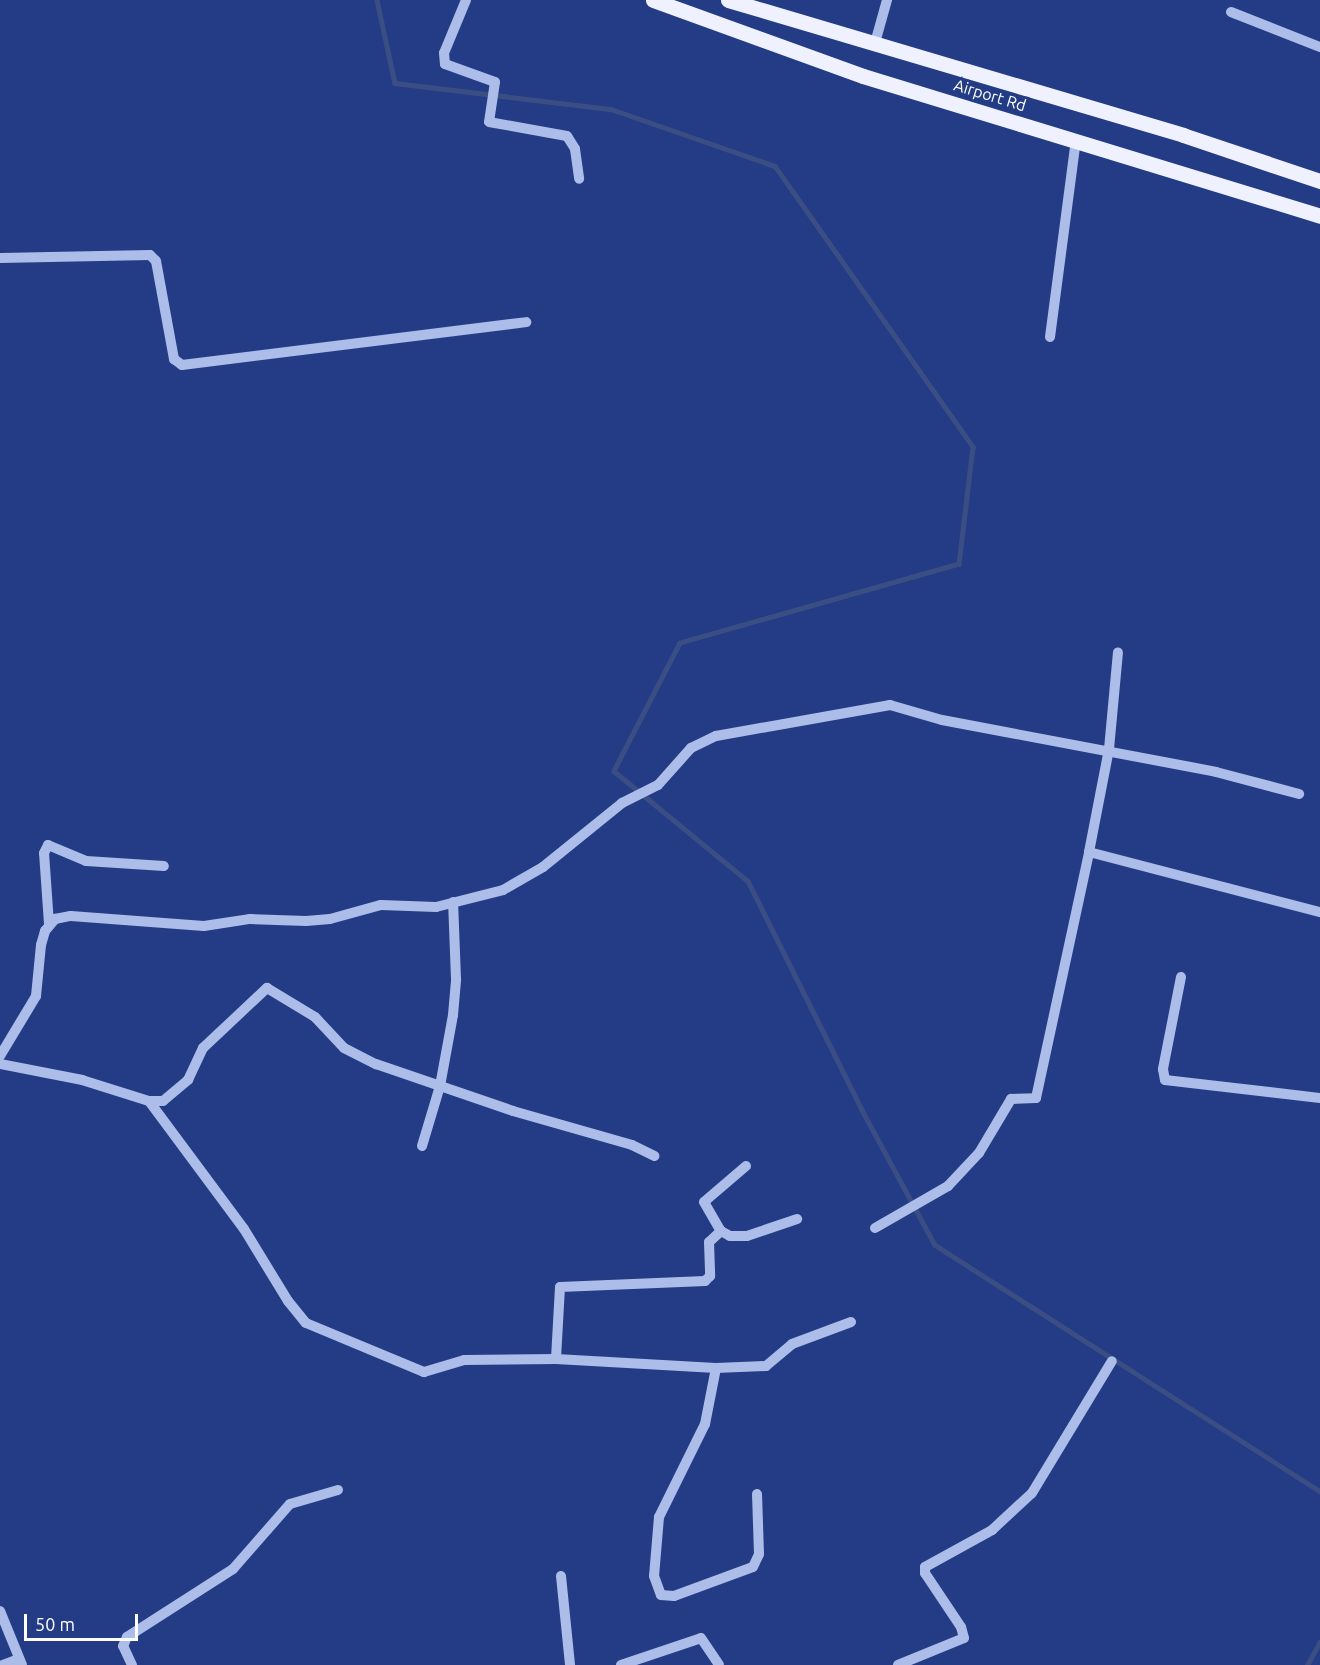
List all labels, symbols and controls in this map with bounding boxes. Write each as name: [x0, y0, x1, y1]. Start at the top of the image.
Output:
street label: Airport Rd: [952, 75, 1028, 115]
scale bar: [27, 1602, 141, 1640]
text: 50 m: [35, 1614, 75, 1634]

